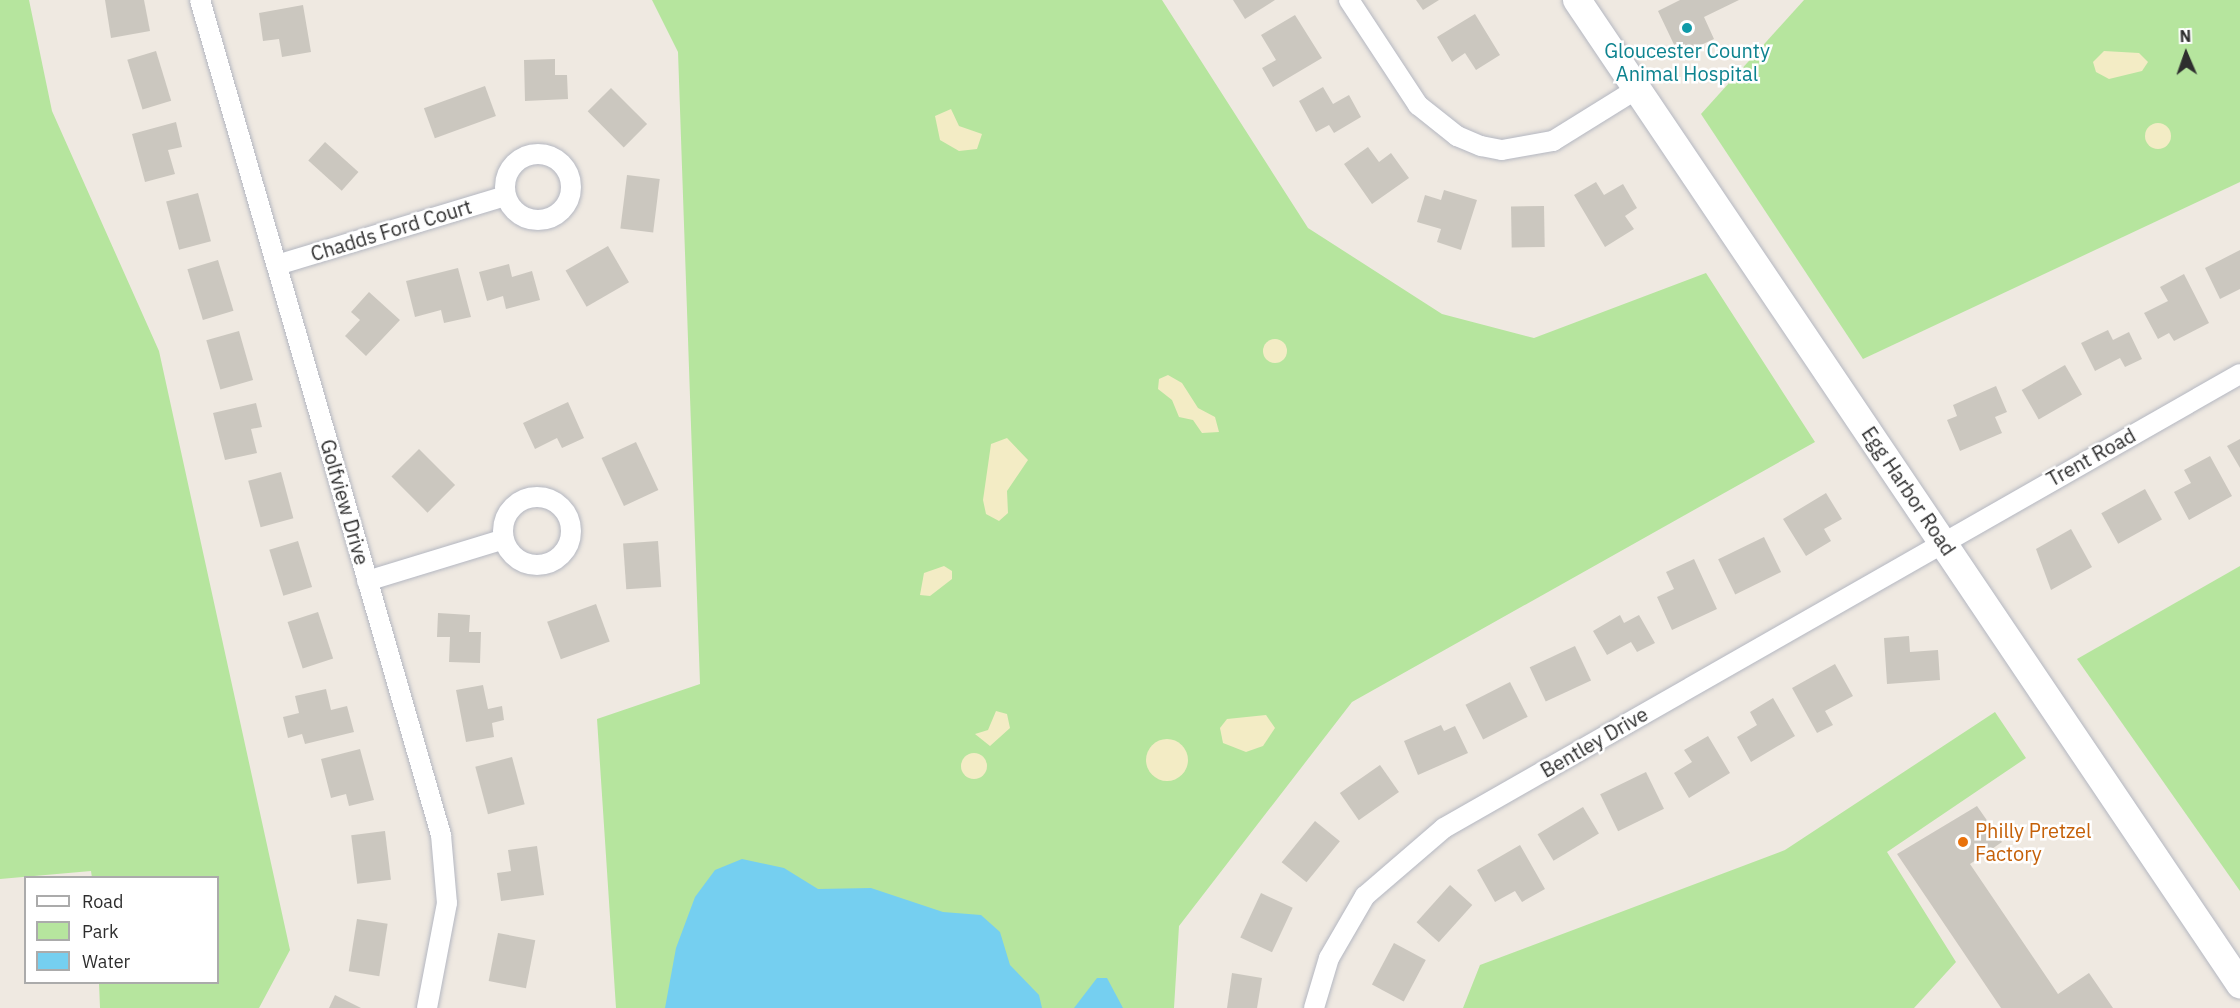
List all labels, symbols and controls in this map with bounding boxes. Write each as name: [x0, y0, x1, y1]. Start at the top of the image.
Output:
marker: Gloucester County Animal Hospital: [1680, 21, 1694, 35]
north arrow: [2156, 24, 2216, 84]
text: N: [2179, 26, 2192, 46]
place label: Gloucester County Animal Hospital: [1604, 38, 1770, 85]
street label: Chadds Ford Court: [308, 194, 474, 266]
street label: Egg Harbor Road: [1857, 422, 1961, 560]
street label: Trent Road: [2042, 423, 2140, 491]
street label: Golfview Drive: [316, 436, 374, 568]
street label: Bentley Drive: [1536, 702, 1652, 782]
place label: Philly Pretzel Factory: [1975, 819, 2091, 866]
marker: Philly Pretzel Factory: [1956, 835, 1970, 849]
legend: [24, 876, 219, 984]
text: Road: [82, 890, 123, 913]
text: Park: [82, 920, 118, 943]
text: Water: [82, 950, 130, 973]

